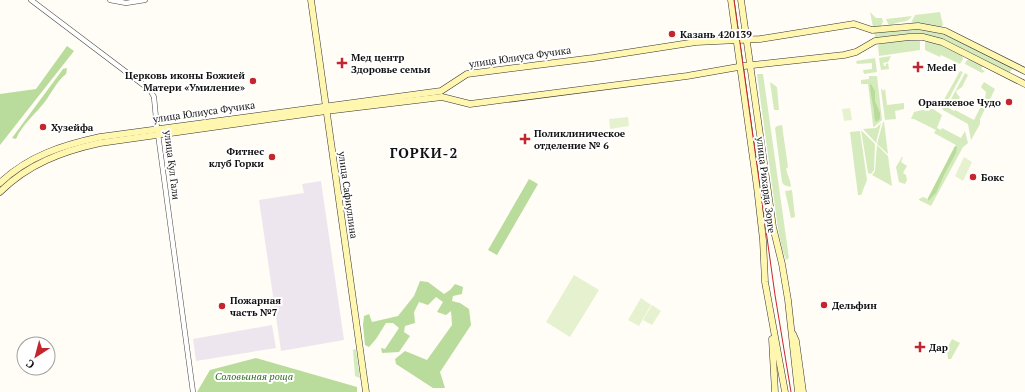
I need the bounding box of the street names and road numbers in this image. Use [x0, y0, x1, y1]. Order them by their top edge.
street label: улица Юлиуса Фучика [467, 43, 572, 71]
street label: улица Юлиуса Фучика [151, 98, 256, 126]
street label: улица Кул Гали [161, 128, 183, 201]
street label: улица Рихарда Зорге [754, 135, 778, 234]
street label: улица Сафиуллина [335, 150, 361, 239]

